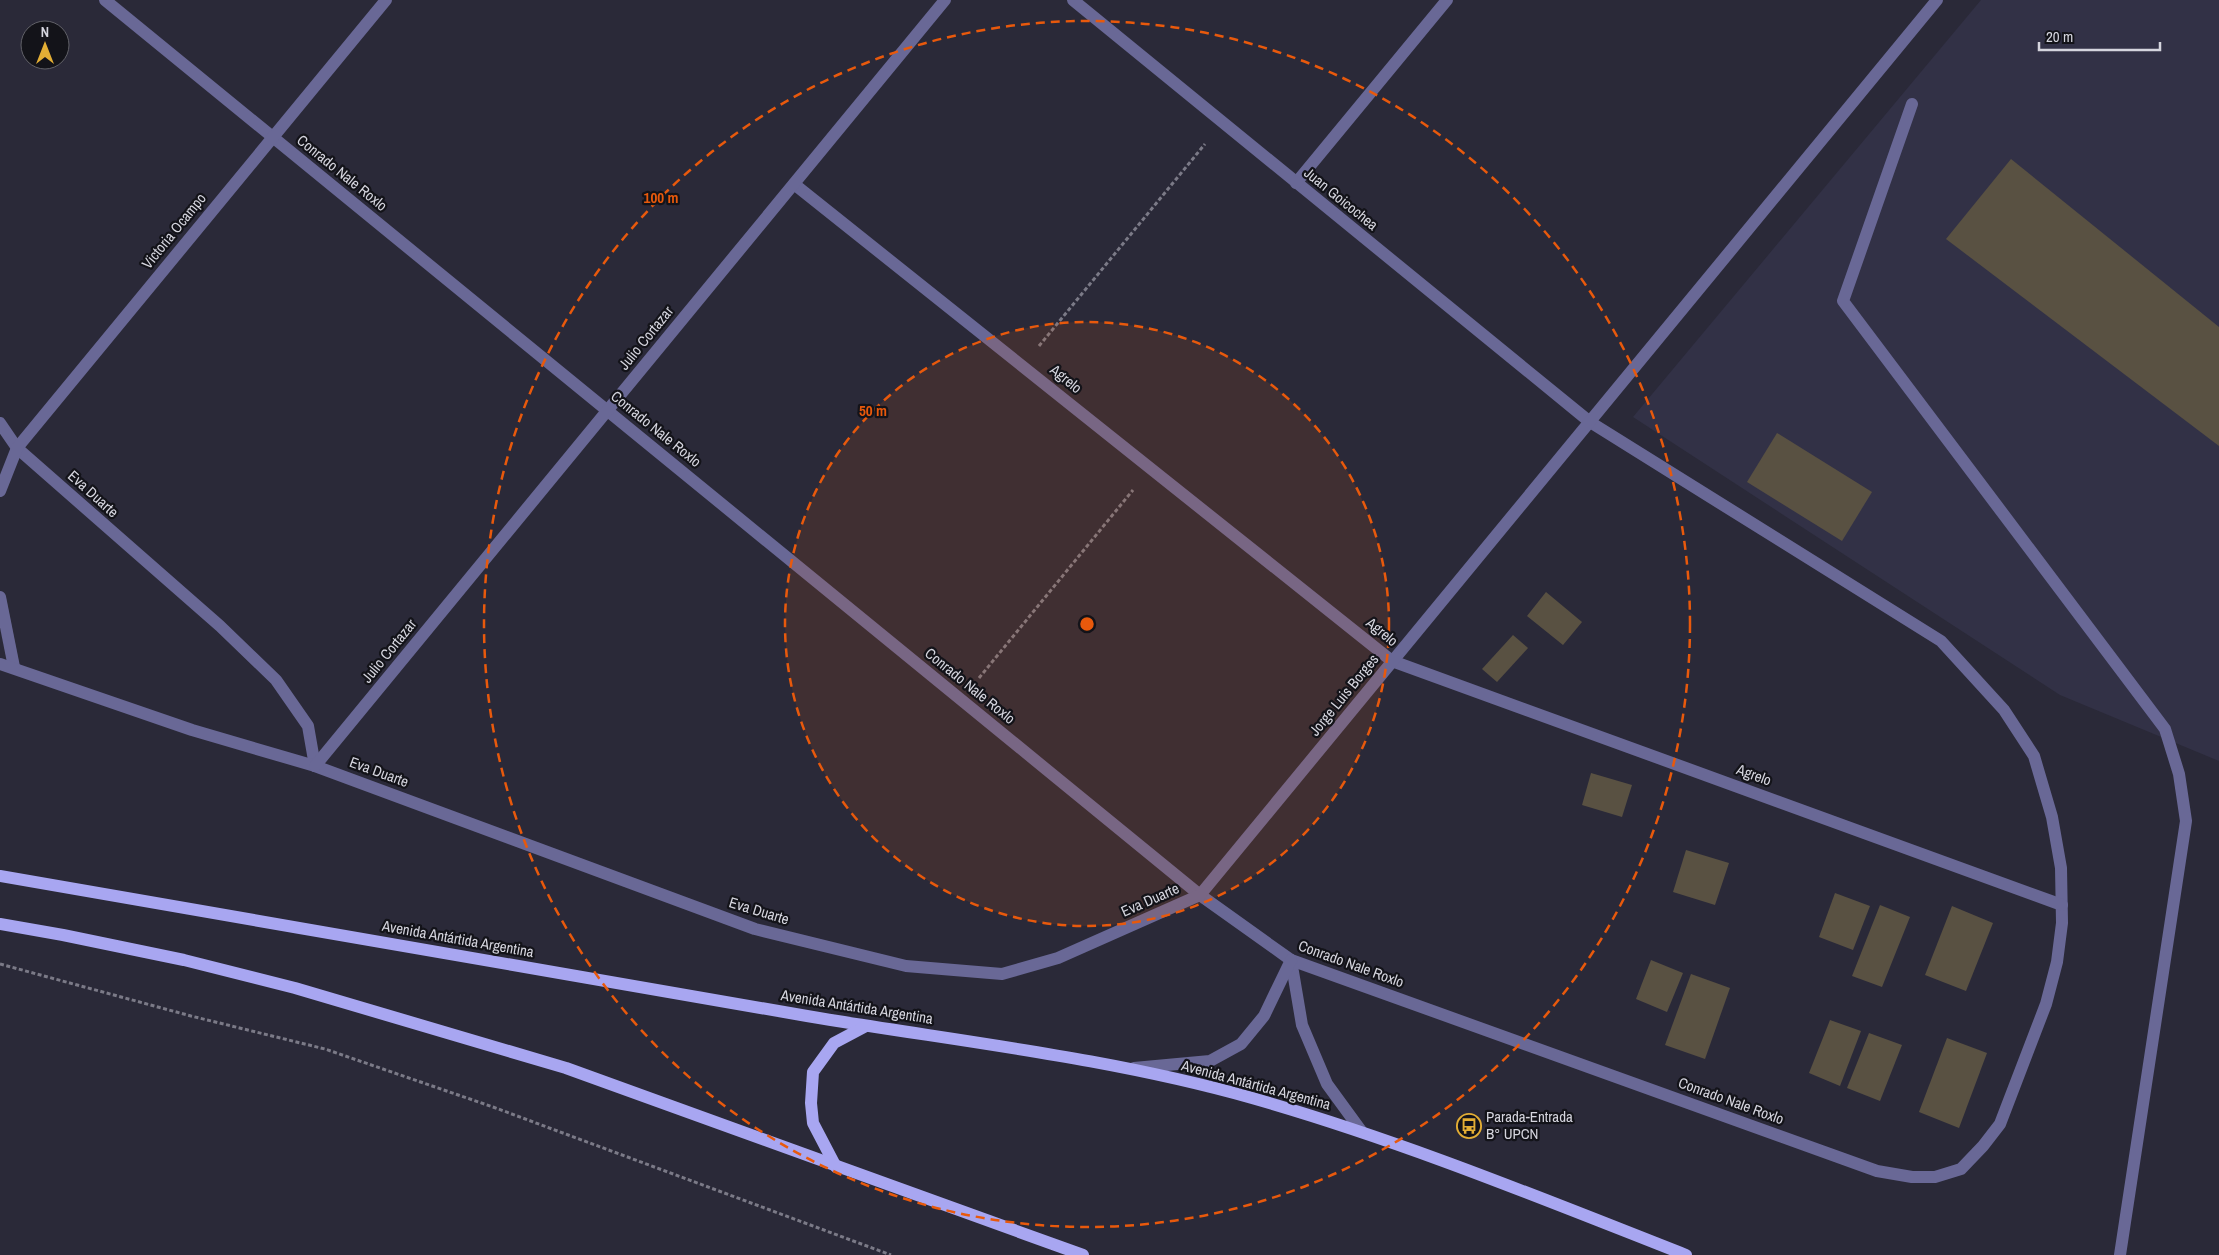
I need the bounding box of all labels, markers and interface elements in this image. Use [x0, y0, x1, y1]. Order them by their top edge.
north arrow [20, 20, 70, 70]
scale bar [2039, 20, 2160, 52]
text: N [41, 23, 49, 41]
text: 20 m [2046, 26, 2073, 47]
street label: Conrado Nale Roxlo [293, 130, 392, 216]
street label: Juan Goicochea [1300, 162, 1383, 235]
text: 100 m [644, 187, 678, 208]
street label: Victoria Ocampo [136, 188, 211, 273]
street label: Julio Cortazar [613, 301, 678, 374]
street label: Agrelo [1045, 359, 1087, 398]
street label: Conrado Nale Roxlo [607, 386, 706, 472]
text: 50 m [859, 400, 887, 421]
street label: Eva Duarte [63, 465, 123, 522]
street label: Agrelo [1361, 612, 1403, 651]
street label: Julio Cortazar [356, 614, 421, 687]
centre of rings [1078, 615, 1096, 633]
street label: Conrado Nale Roxlo [921, 643, 1020, 729]
street label: Jorge Luis Borges [1304, 649, 1383, 740]
street label: Eva Duarte [347, 751, 412, 792]
street label: Agrelo [1733, 758, 1775, 791]
street label: Eva Duarte [1117, 877, 1182, 922]
street label: Eva Duarte [727, 891, 792, 930]
street label: Avenida Antártida Argentina [380, 915, 536, 962]
street label: Conrado Nale Roxlo [1296, 935, 1407, 992]
street label: Avenida Antártida Argentina [779, 984, 935, 1029]
street label: Avenida Antártida Argentina [1178, 1054, 1333, 1115]
street label: Conrado Nale Roxlo [1676, 1072, 1787, 1129]
place label: Parada-Entrada B° UPCN [1486, 1106, 1573, 1144]
bus stop icon: Parada-Entrada B° UPCN [1456, 1113, 1482, 1139]

